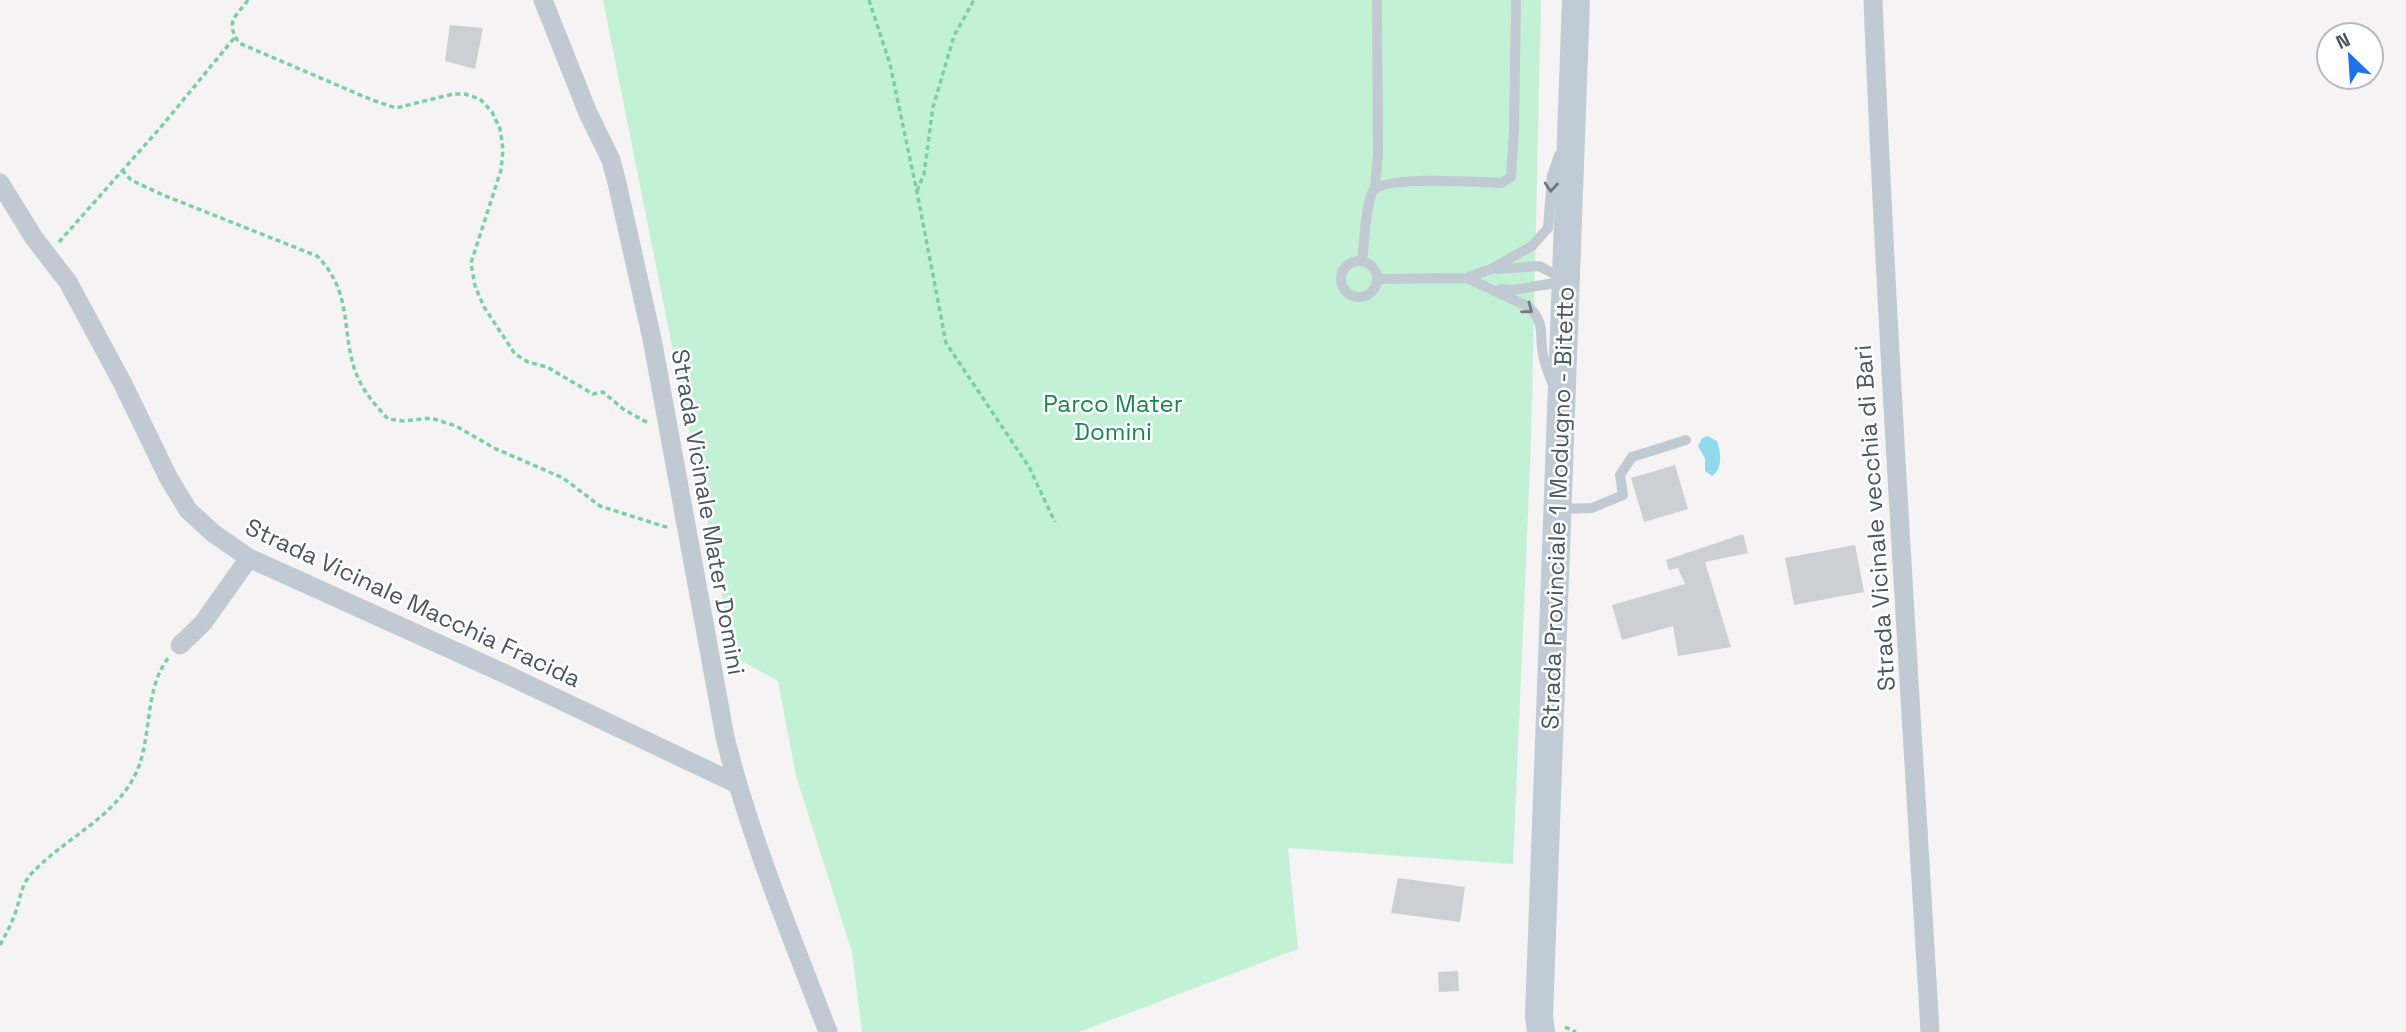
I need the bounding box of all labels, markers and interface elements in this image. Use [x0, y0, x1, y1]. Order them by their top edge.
north arrow [2315, 21, 2385, 91]
text: N [2332, 27, 2354, 55]
one-way arrow [1544, 181, 1559, 192]
street label: Strada Provinciale 1 Modugno - Bitetto [1534, 286, 1581, 730]
one-way arrow [1520, 301, 1532, 313]
street label: Strada Vicinale vecchia di Bari [1847, 344, 1902, 692]
street label: Strada Vicinale Mater Domini [665, 347, 752, 677]
park label: Parco Mater Domini [1043, 388, 1183, 447]
street label: Strada Vicinale Macchia Fracida [240, 511, 586, 694]

